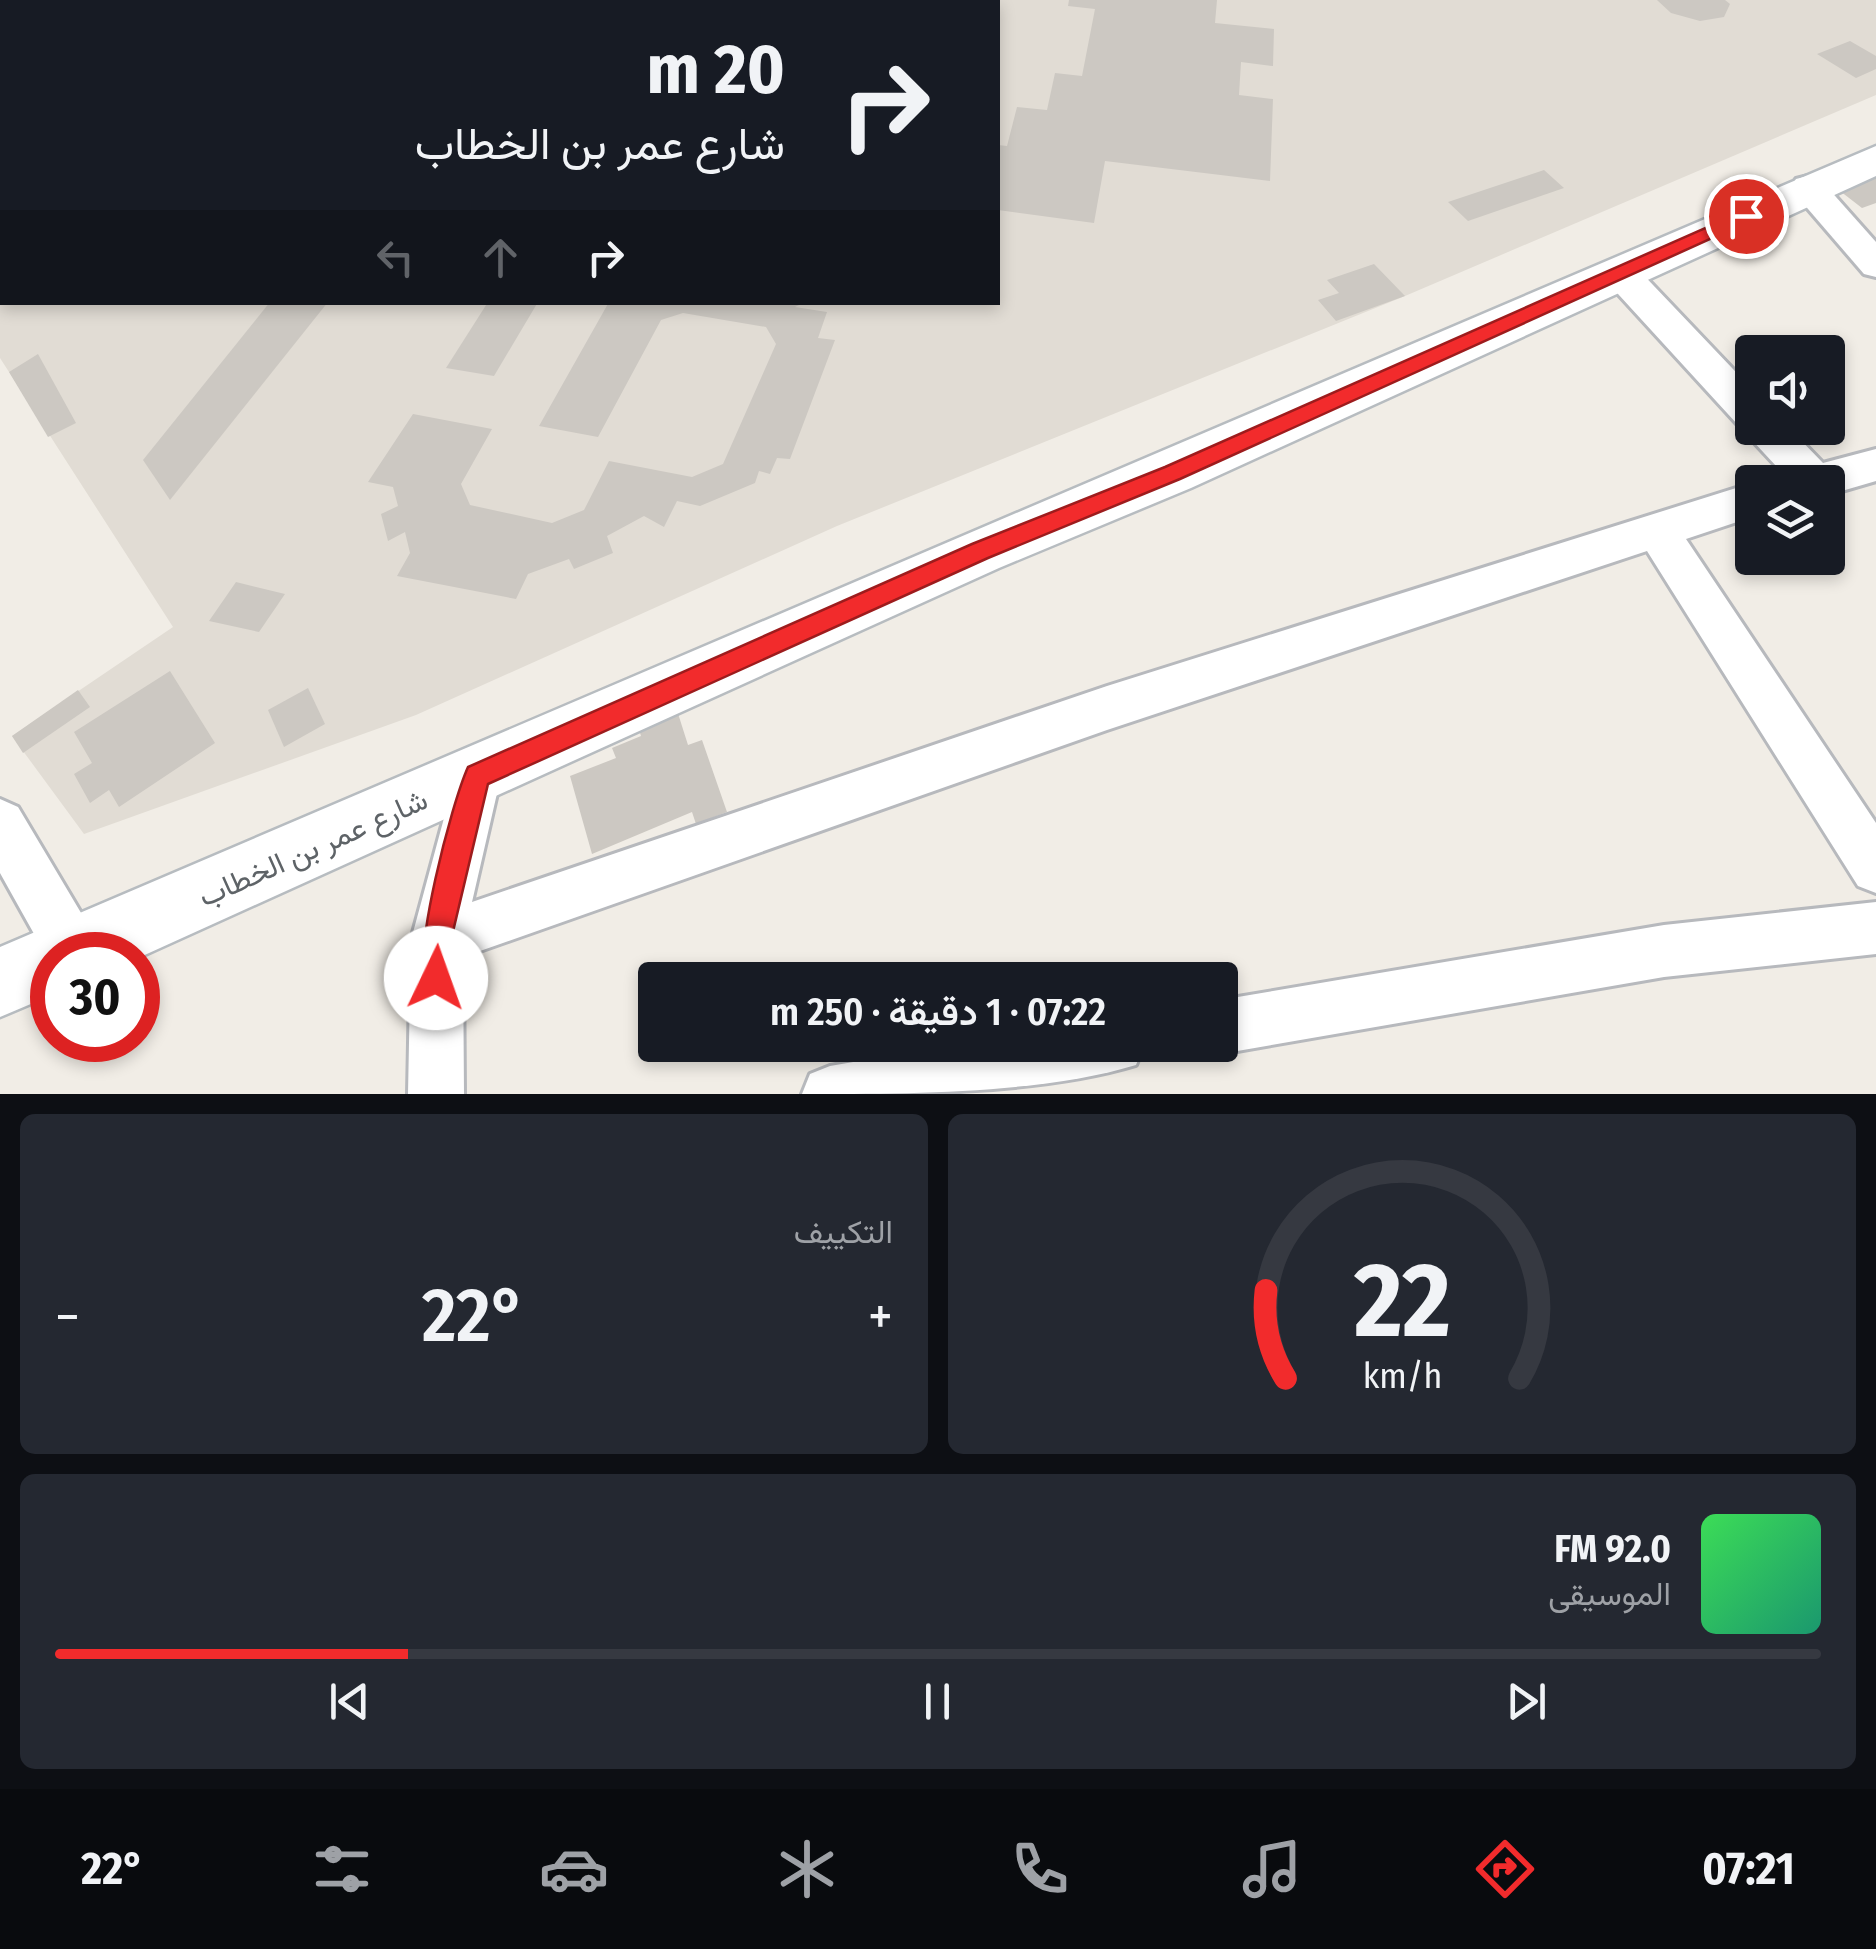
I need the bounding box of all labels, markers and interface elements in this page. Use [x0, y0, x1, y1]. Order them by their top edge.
text: 20 m [646, 28, 785, 112]
icon: right [820, 40, 950, 170]
text: شارع عمر بن الخطاب [415, 117, 785, 171]
pin [1704, 174, 1789, 259]
icon: arrive [1719, 189, 1774, 244]
icon: left [368, 230, 423, 285]
icon: ahead [473, 230, 528, 285]
icon: right [578, 230, 633, 285]
map controls [1735, 335, 1845, 575]
button: sound [1735, 335, 1845, 445]
button: layers [1735, 465, 1845, 575]
street label: شارع عمر بن الخطاب [193, 781, 434, 916]
position arrow [384, 926, 488, 1030]
speed limit sign: 30 [30, 932, 160, 1062]
text: 07:22 · 1 دقيقة · 250 m [770, 989, 1106, 1035]
text: التكييف [794, 1213, 893, 1251]
text: 22 [1353, 1239, 1450, 1364]
text: 22° [422, 1271, 526, 1361]
text: − [55, 1284, 80, 1350]
text: + [868, 1284, 893, 1350]
text: km/h [1362, 1355, 1442, 1397]
text: 92.0 FM [1554, 1526, 1671, 1572]
text: الموسيقى [1548, 1575, 1671, 1613]
icon: previous [322, 1674, 377, 1729]
icon: pause [910, 1674, 965, 1729]
icon: next [1499, 1674, 1554, 1729]
icon: filters [307, 1834, 377, 1904]
icon: car [539, 1834, 609, 1904]
icon: climate [772, 1834, 842, 1904]
icon: phone [1005, 1834, 1075, 1904]
icon: music [1237, 1834, 1307, 1904]
icon: directions [1470, 1834, 1540, 1904]
text: 22° [81, 1842, 144, 1896]
text: 07:21 [1702, 1842, 1795, 1896]

